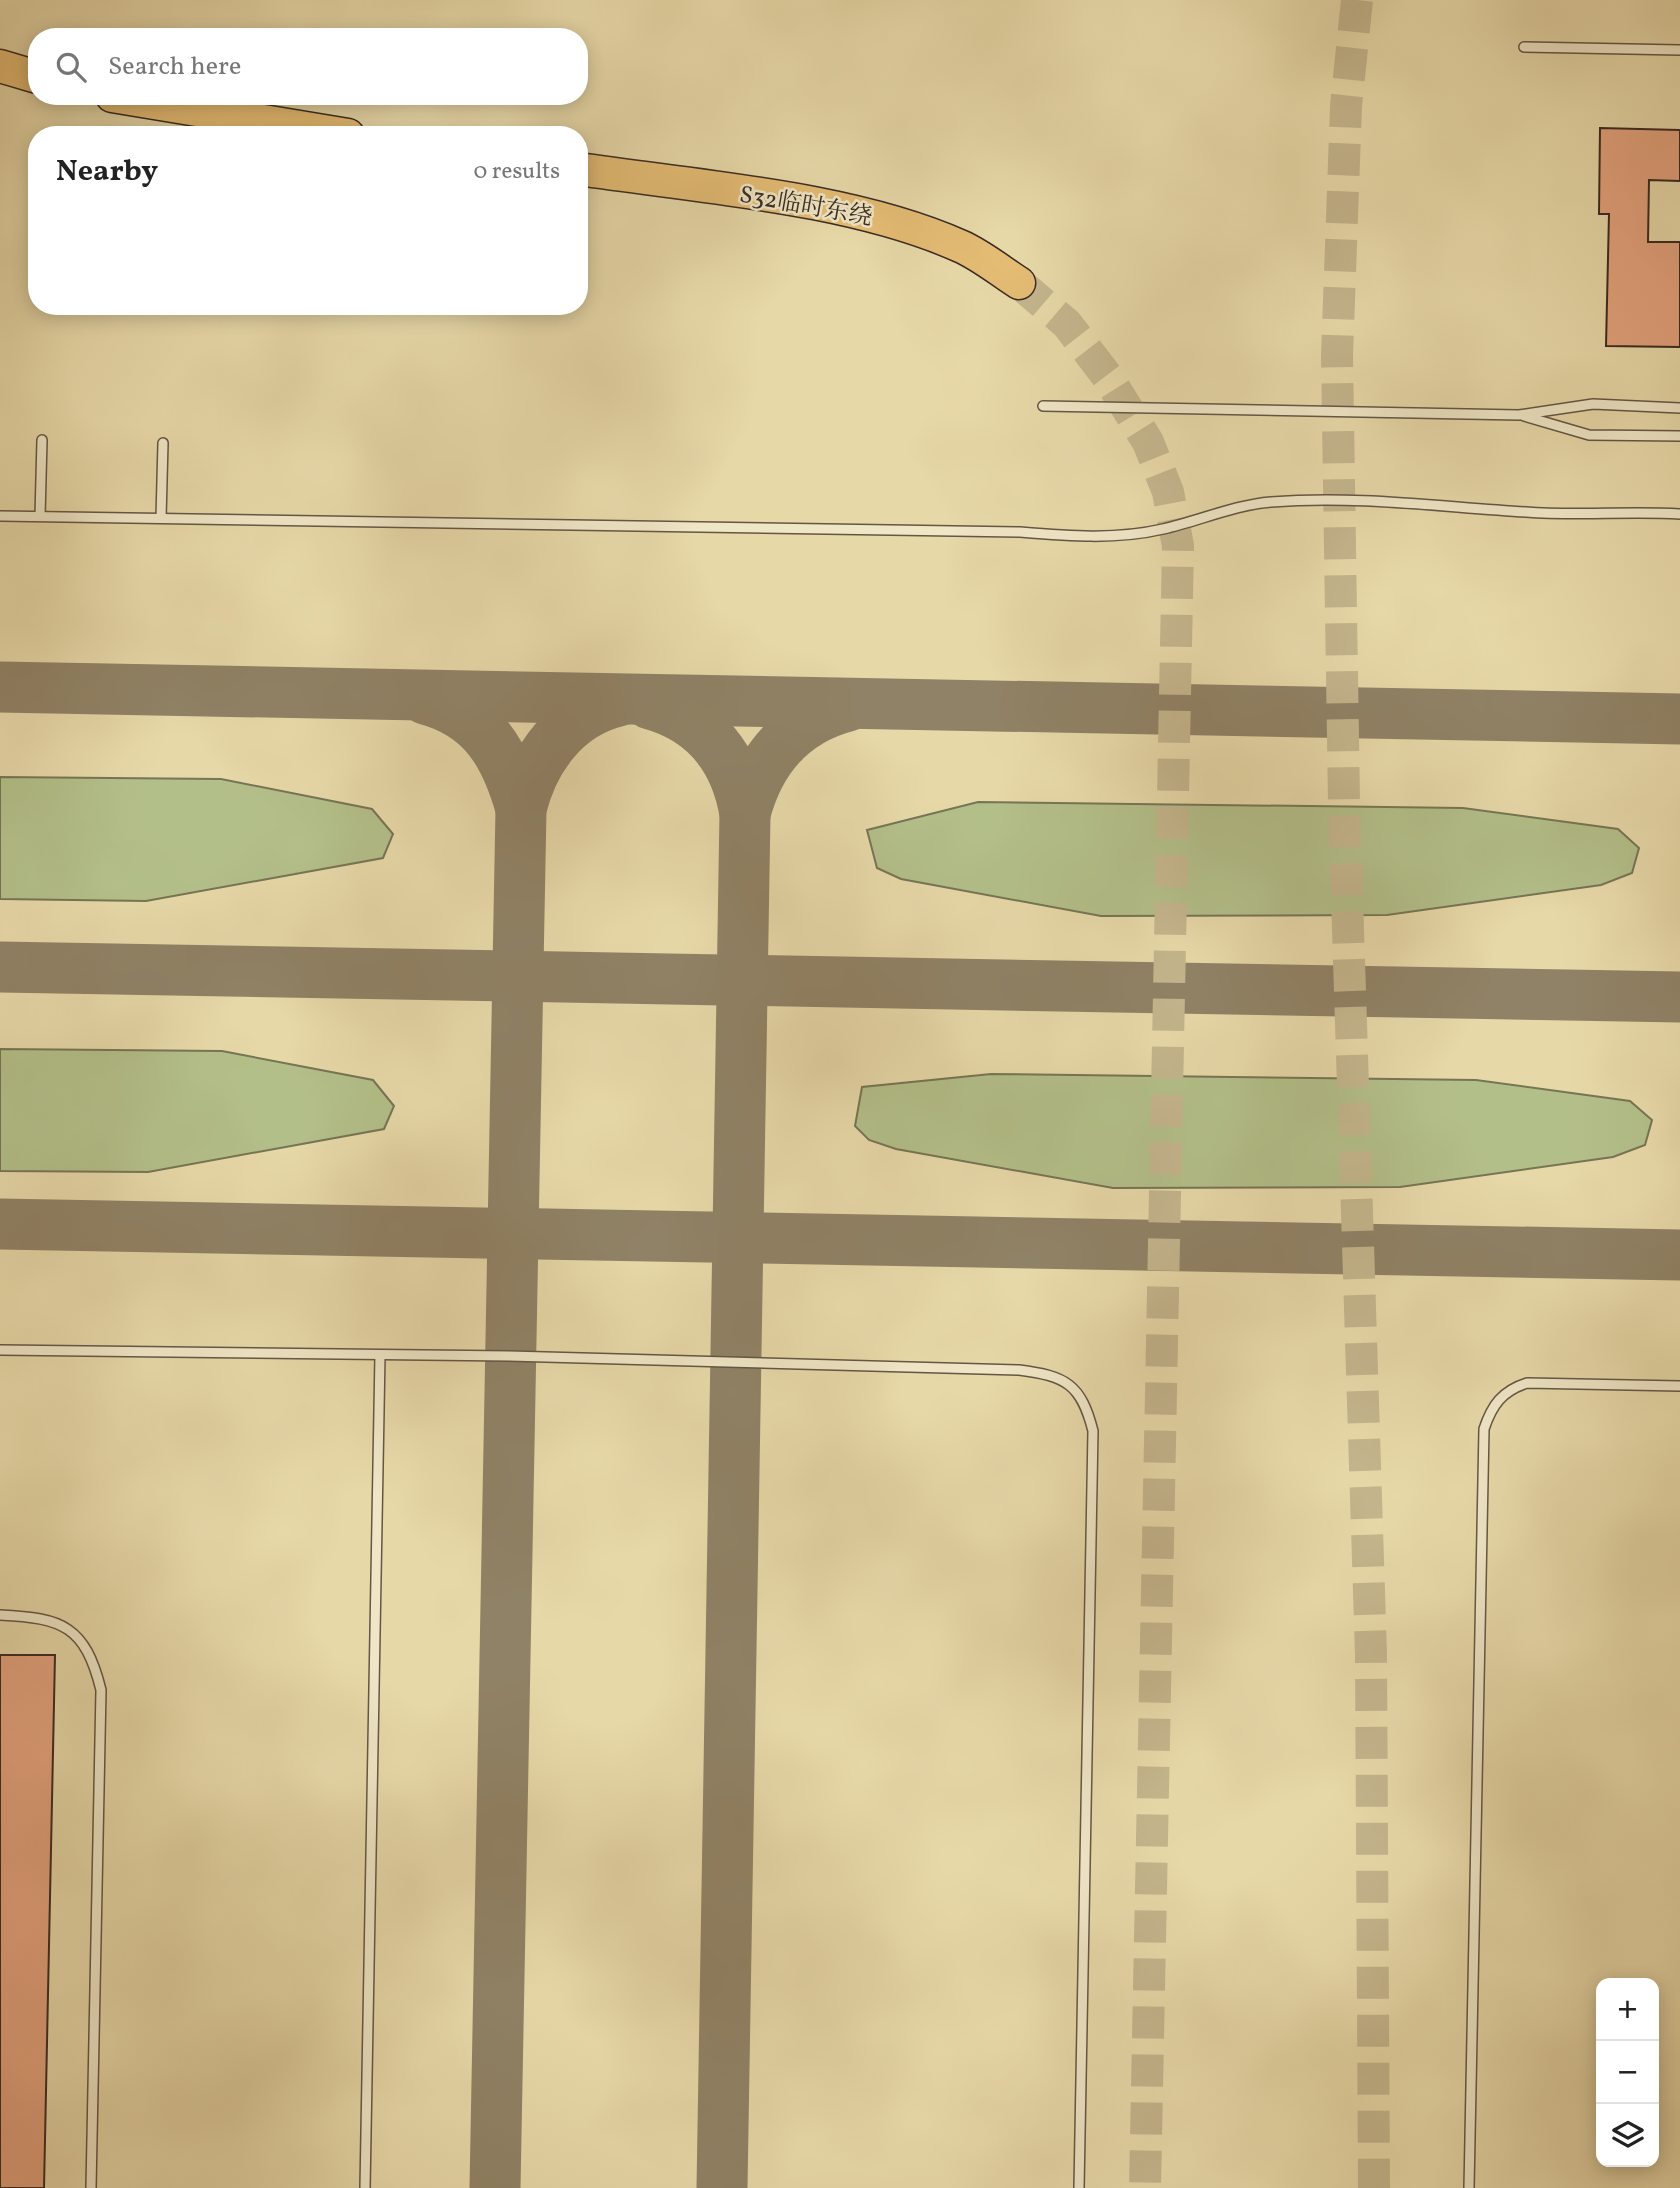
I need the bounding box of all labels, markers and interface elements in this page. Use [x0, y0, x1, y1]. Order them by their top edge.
search box [28, 28, 588, 105]
icon: search [52, 48, 90, 86]
text: Search here [108, 49, 241, 85]
text: Nearby [56, 151, 158, 193]
text: 0 results [473, 156, 560, 188]
street label: S32临时东绕 [736, 179, 875, 235]
map controls [1596, 1978, 1659, 2167]
button: + [1596, 1978, 1659, 2041]
button: − [1596, 2041, 1659, 2104]
button: layers [1596, 2104, 1659, 2167]

